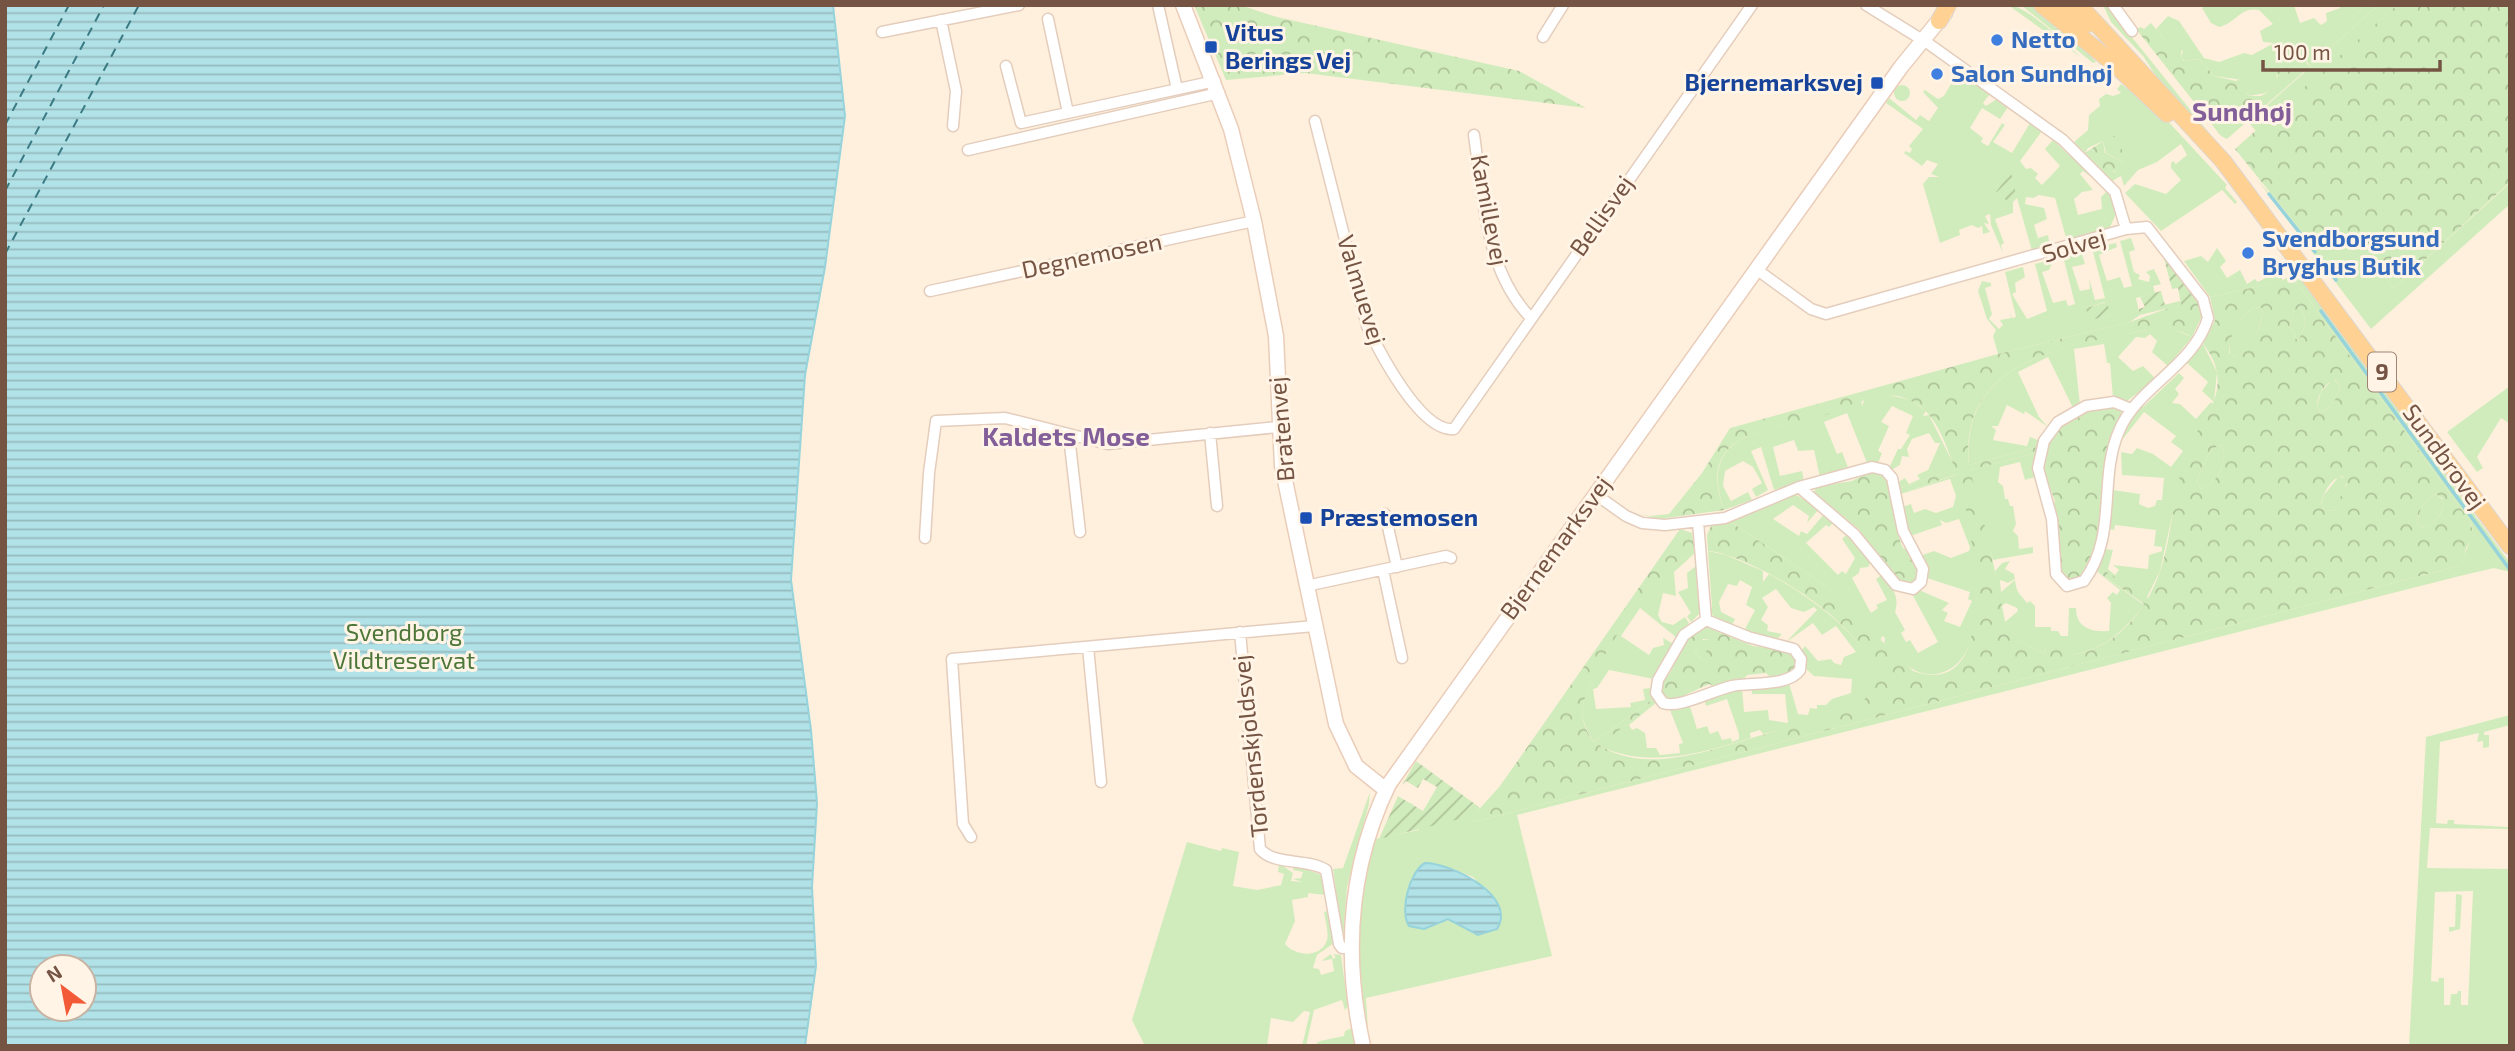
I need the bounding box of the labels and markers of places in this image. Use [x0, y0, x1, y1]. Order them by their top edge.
place label: Vitus Berings Vej [1225, 17, 1351, 74]
place label: Netto [2011, 24, 2076, 53]
marker: Netto [1989, 32, 2005, 48]
marker: Vitus Berings Vej [1203, 39, 1219, 55]
place label: Salon Sundhøj [1951, 58, 2113, 87]
marker: Salon Sundhøj [1929, 66, 1945, 82]
place label: Bjernemarksvej [1685, 67, 1863, 96]
marker: Bjernemarksvej [1869, 75, 1885, 91]
place label: Svendborgsund Bryghus Butik [2262, 223, 2440, 280]
marker: Svendborgsund Bryghus Butik [2240, 245, 2256, 261]
place label: Præstemosen [1320, 502, 1478, 531]
marker: Præstemosen [1298, 510, 1314, 526]

